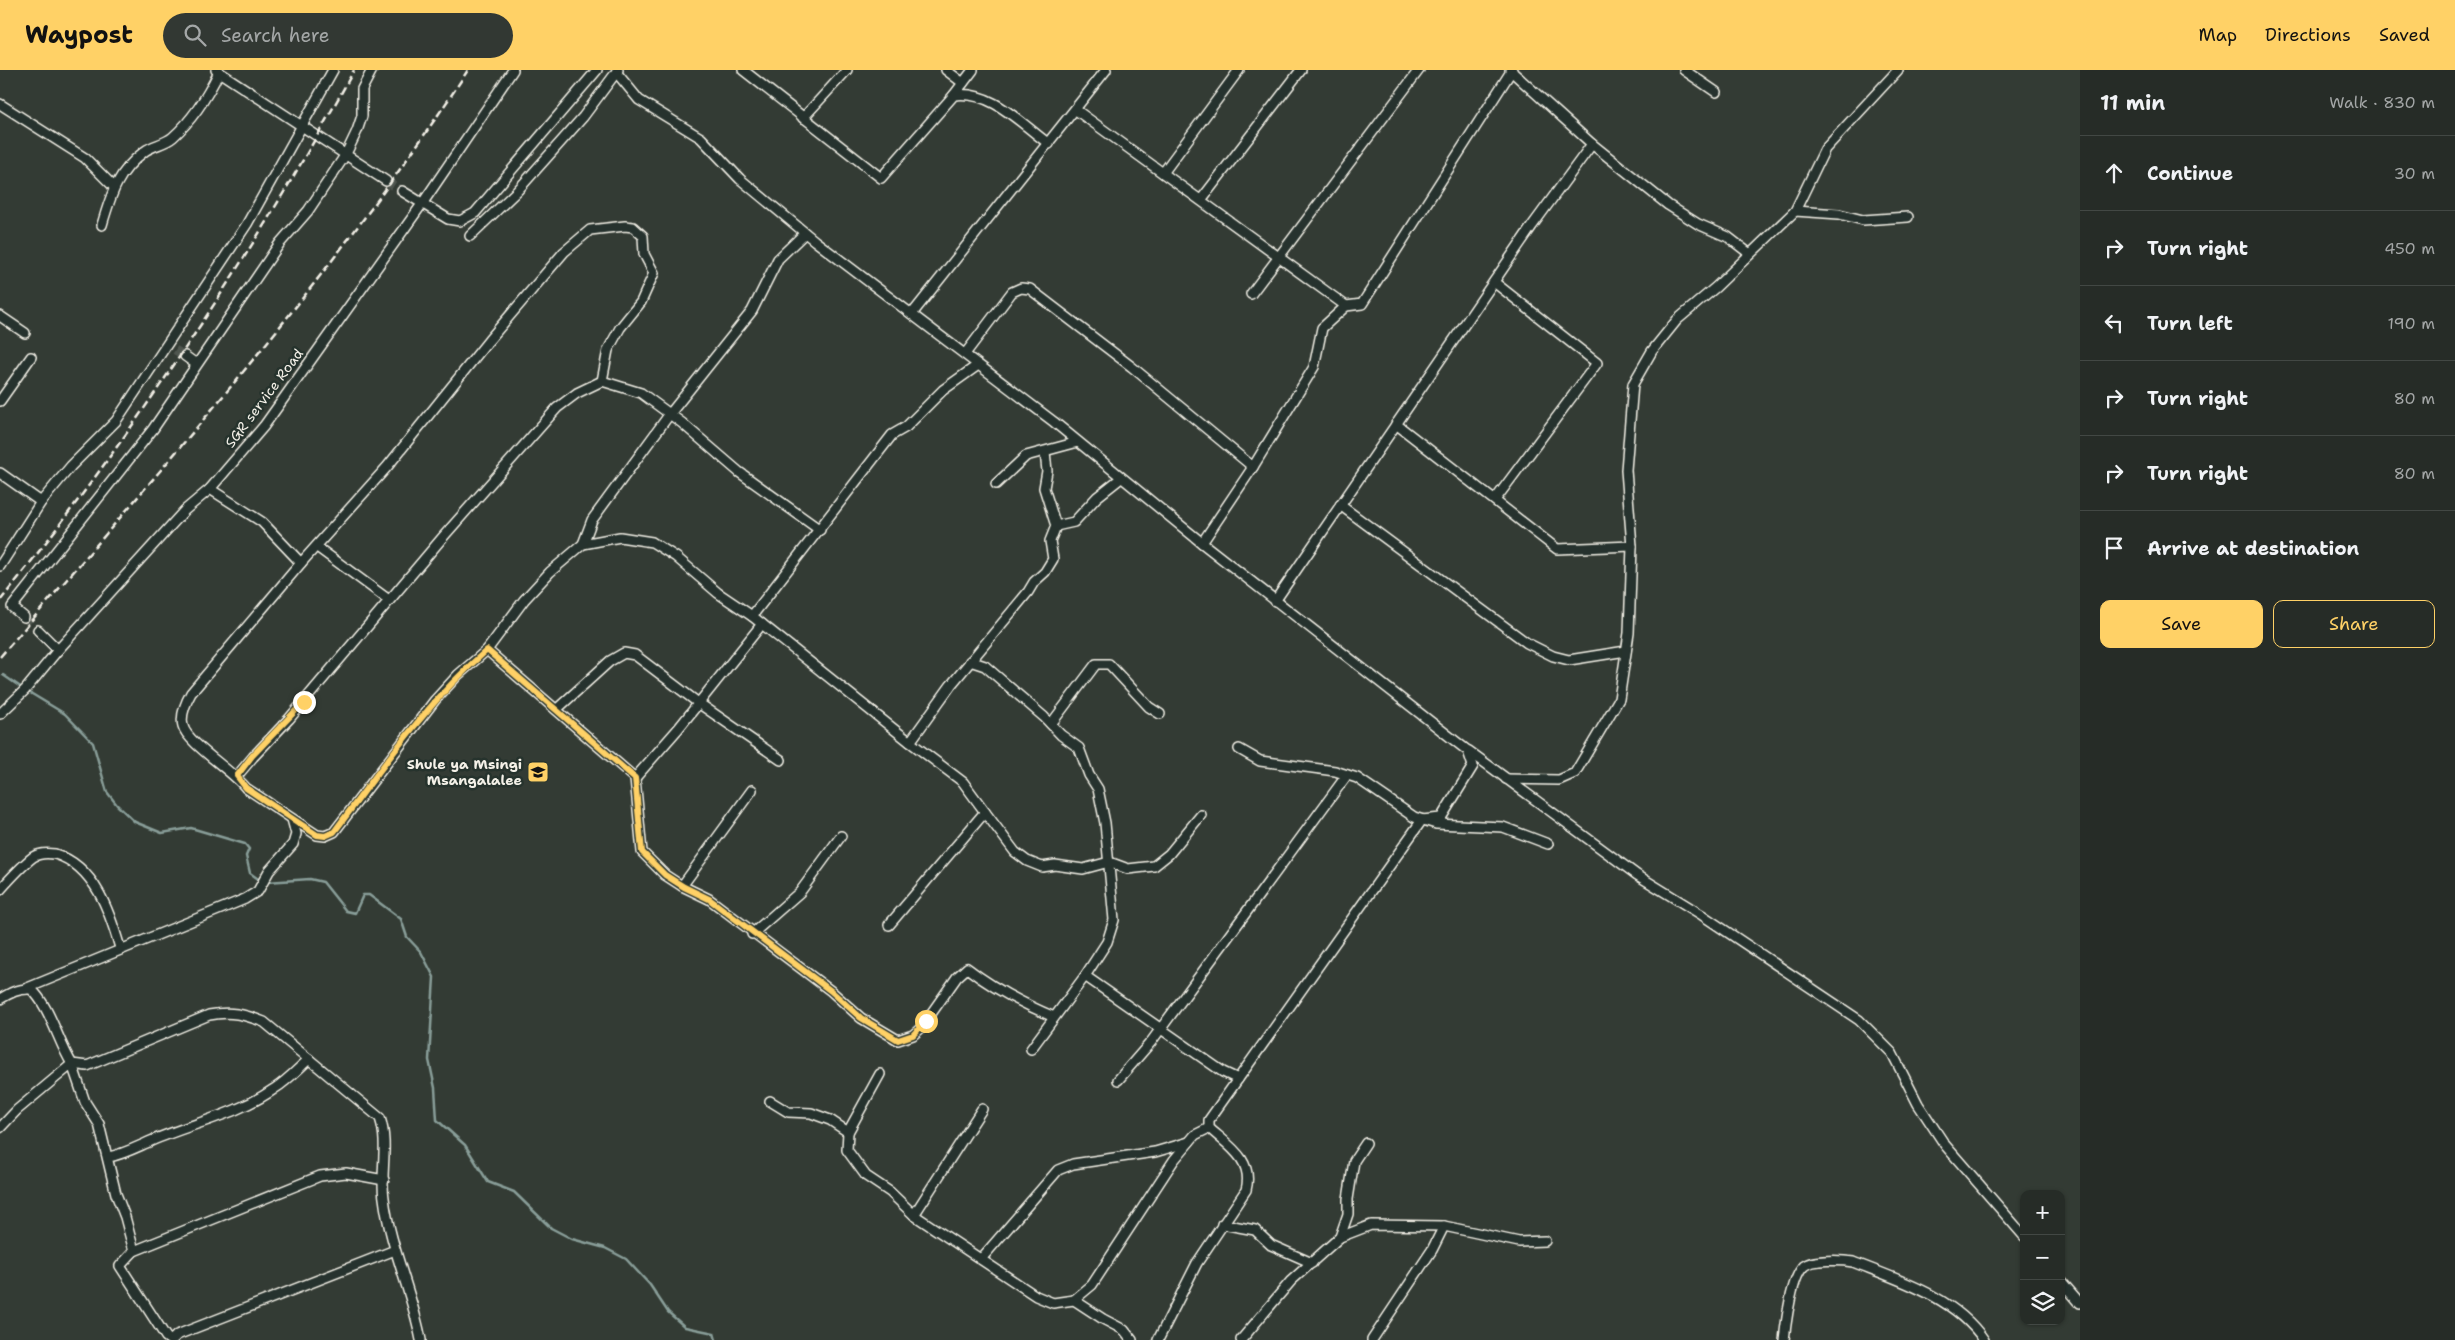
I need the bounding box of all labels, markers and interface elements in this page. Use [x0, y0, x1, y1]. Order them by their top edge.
search box [163, 13, 513, 58]
text: Waypost [25, 19, 133, 51]
icon: search [181, 21, 209, 49]
text: Search here [221, 23, 329, 48]
text: Map [2199, 23, 2237, 47]
text: Directions [2265, 23, 2351, 47]
text: Saved [2379, 23, 2430, 47]
text: 11 min [2100, 89, 2165, 117]
text: Walk · 830 m [2329, 92, 2435, 113]
icon: ahead [2100, 159, 2128, 187]
text: Continue [2147, 161, 2233, 186]
text: 30 m [2394, 163, 2435, 184]
icon: right [2100, 234, 2128, 262]
text: Turn right [2147, 236, 2248, 261]
text: 450 m [2384, 238, 2435, 259]
icon: left [2100, 309, 2128, 337]
text: Turn left [2147, 311, 2233, 336]
text: 190 m [2388, 313, 2435, 334]
street label: SGR service Road [221, 345, 307, 451]
icon: right [2100, 384, 2128, 412]
text: Turn right [2147, 386, 2248, 411]
text: 80 m [2394, 388, 2435, 409]
icon: right [2100, 459, 2128, 487]
text: Turn right [2147, 461, 2248, 486]
text: 80 m [2394, 463, 2435, 484]
icon: arrive [2100, 534, 2128, 562]
text: Arrive at destination [2147, 536, 2359, 561]
button: Save [2100, 600, 2263, 648]
button: Share [2273, 600, 2435, 648]
route end [293, 691, 316, 714]
place label: Shule ya Msingi Msangalalee [407, 755, 522, 789]
school or university icon: Shule ya Msingi Msangalalee [526, 760, 550, 784]
route start [915, 1010, 938, 1033]
map controls [2020, 1190, 2065, 1325]
button: + [2020, 1190, 2065, 1235]
button: − [2020, 1235, 2065, 1280]
button: layers [2020, 1280, 2065, 1325]

